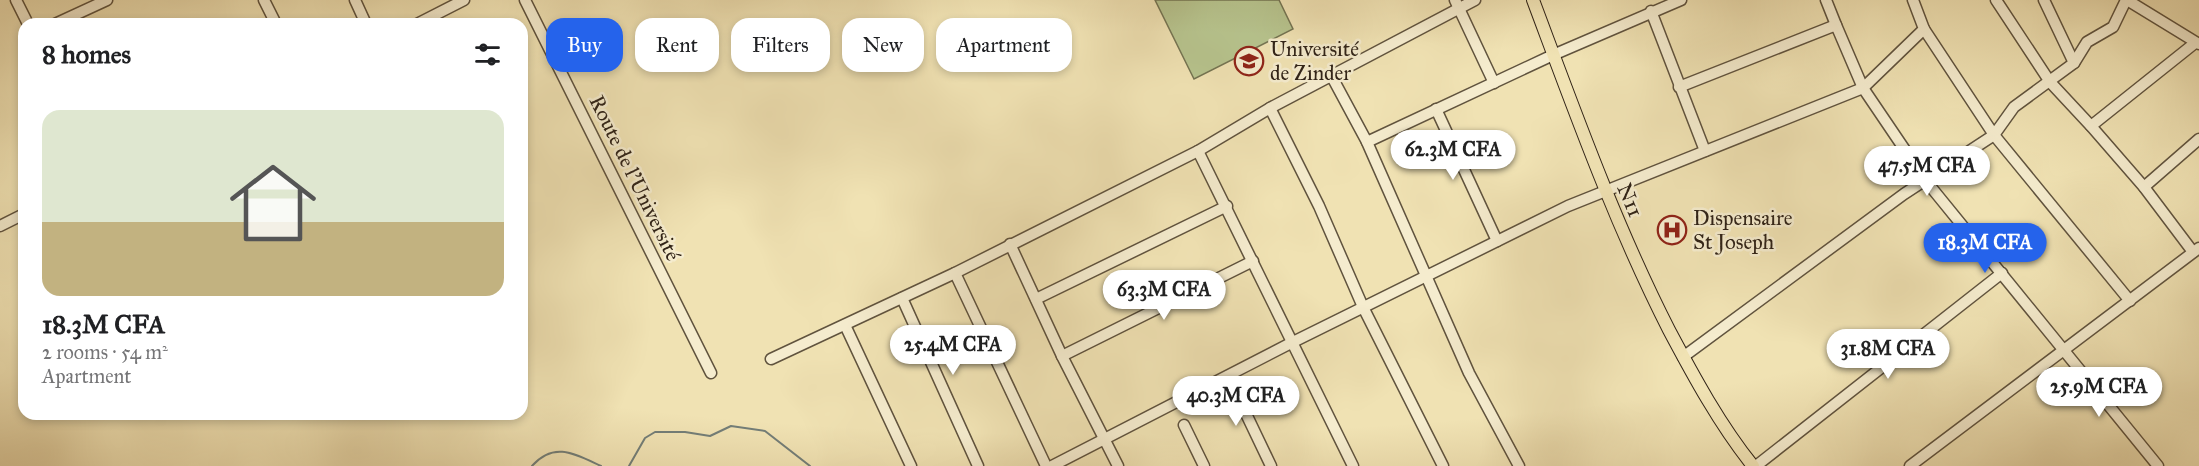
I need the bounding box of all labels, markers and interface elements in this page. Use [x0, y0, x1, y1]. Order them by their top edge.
chip: Buy [546, 18, 623, 72]
chip: Rent [635, 18, 719, 72]
chip: Filters [731, 18, 830, 72]
chip: New [842, 18, 924, 72]
chip: Apartment [936, 18, 1072, 72]
place label: Université de Zinder [1270, 36, 1359, 86]
text: 8 homes [42, 38, 131, 70]
icon: filters [471, 38, 504, 71]
school or university icon: Université de Zinder [1233, 45, 1265, 77]
street label: Route de l'Université [584, 91, 686, 265]
pin: 62.3M CFA [1384, 130, 1522, 181]
text: 62.3M CFA [1405, 137, 1501, 161]
pin: 47.5M CFA [1858, 146, 1996, 197]
icon: home [219, 149, 327, 257]
text: 47.5M CFA [1878, 153, 1976, 177]
street label: N11 [1611, 179, 1649, 221]
place label: Dispensaire St Joseph [1693, 205, 1793, 255]
hospital icon: Dispensaire St Joseph [1656, 214, 1688, 246]
pin: 18.3M CFA [1916, 223, 2054, 274]
text: 18.3M CFA [1938, 230, 2032, 254]
pin: 63.3M CFA [1095, 270, 1233, 321]
text: 63.3M CFA [1117, 277, 1211, 301]
text: 18.3M CFA [42, 308, 165, 340]
pin: 25.4M CFA [884, 325, 1022, 376]
pin: 31.8M CFA [1819, 329, 1957, 380]
text: 25.4M CFA [904, 332, 1002, 356]
text: 31.8M CFA [1841, 336, 1935, 360]
text: 2 rooms · 54 m² [42, 340, 168, 364]
text: Apartment [42, 364, 131, 388]
pin: 25.9M CFA [2030, 367, 2168, 418]
text: 25.9M CFA [2050, 374, 2148, 398]
pin: 40.3M CFA [1167, 376, 1305, 427]
text: 40.3M CFA [1186, 383, 1286, 407]

